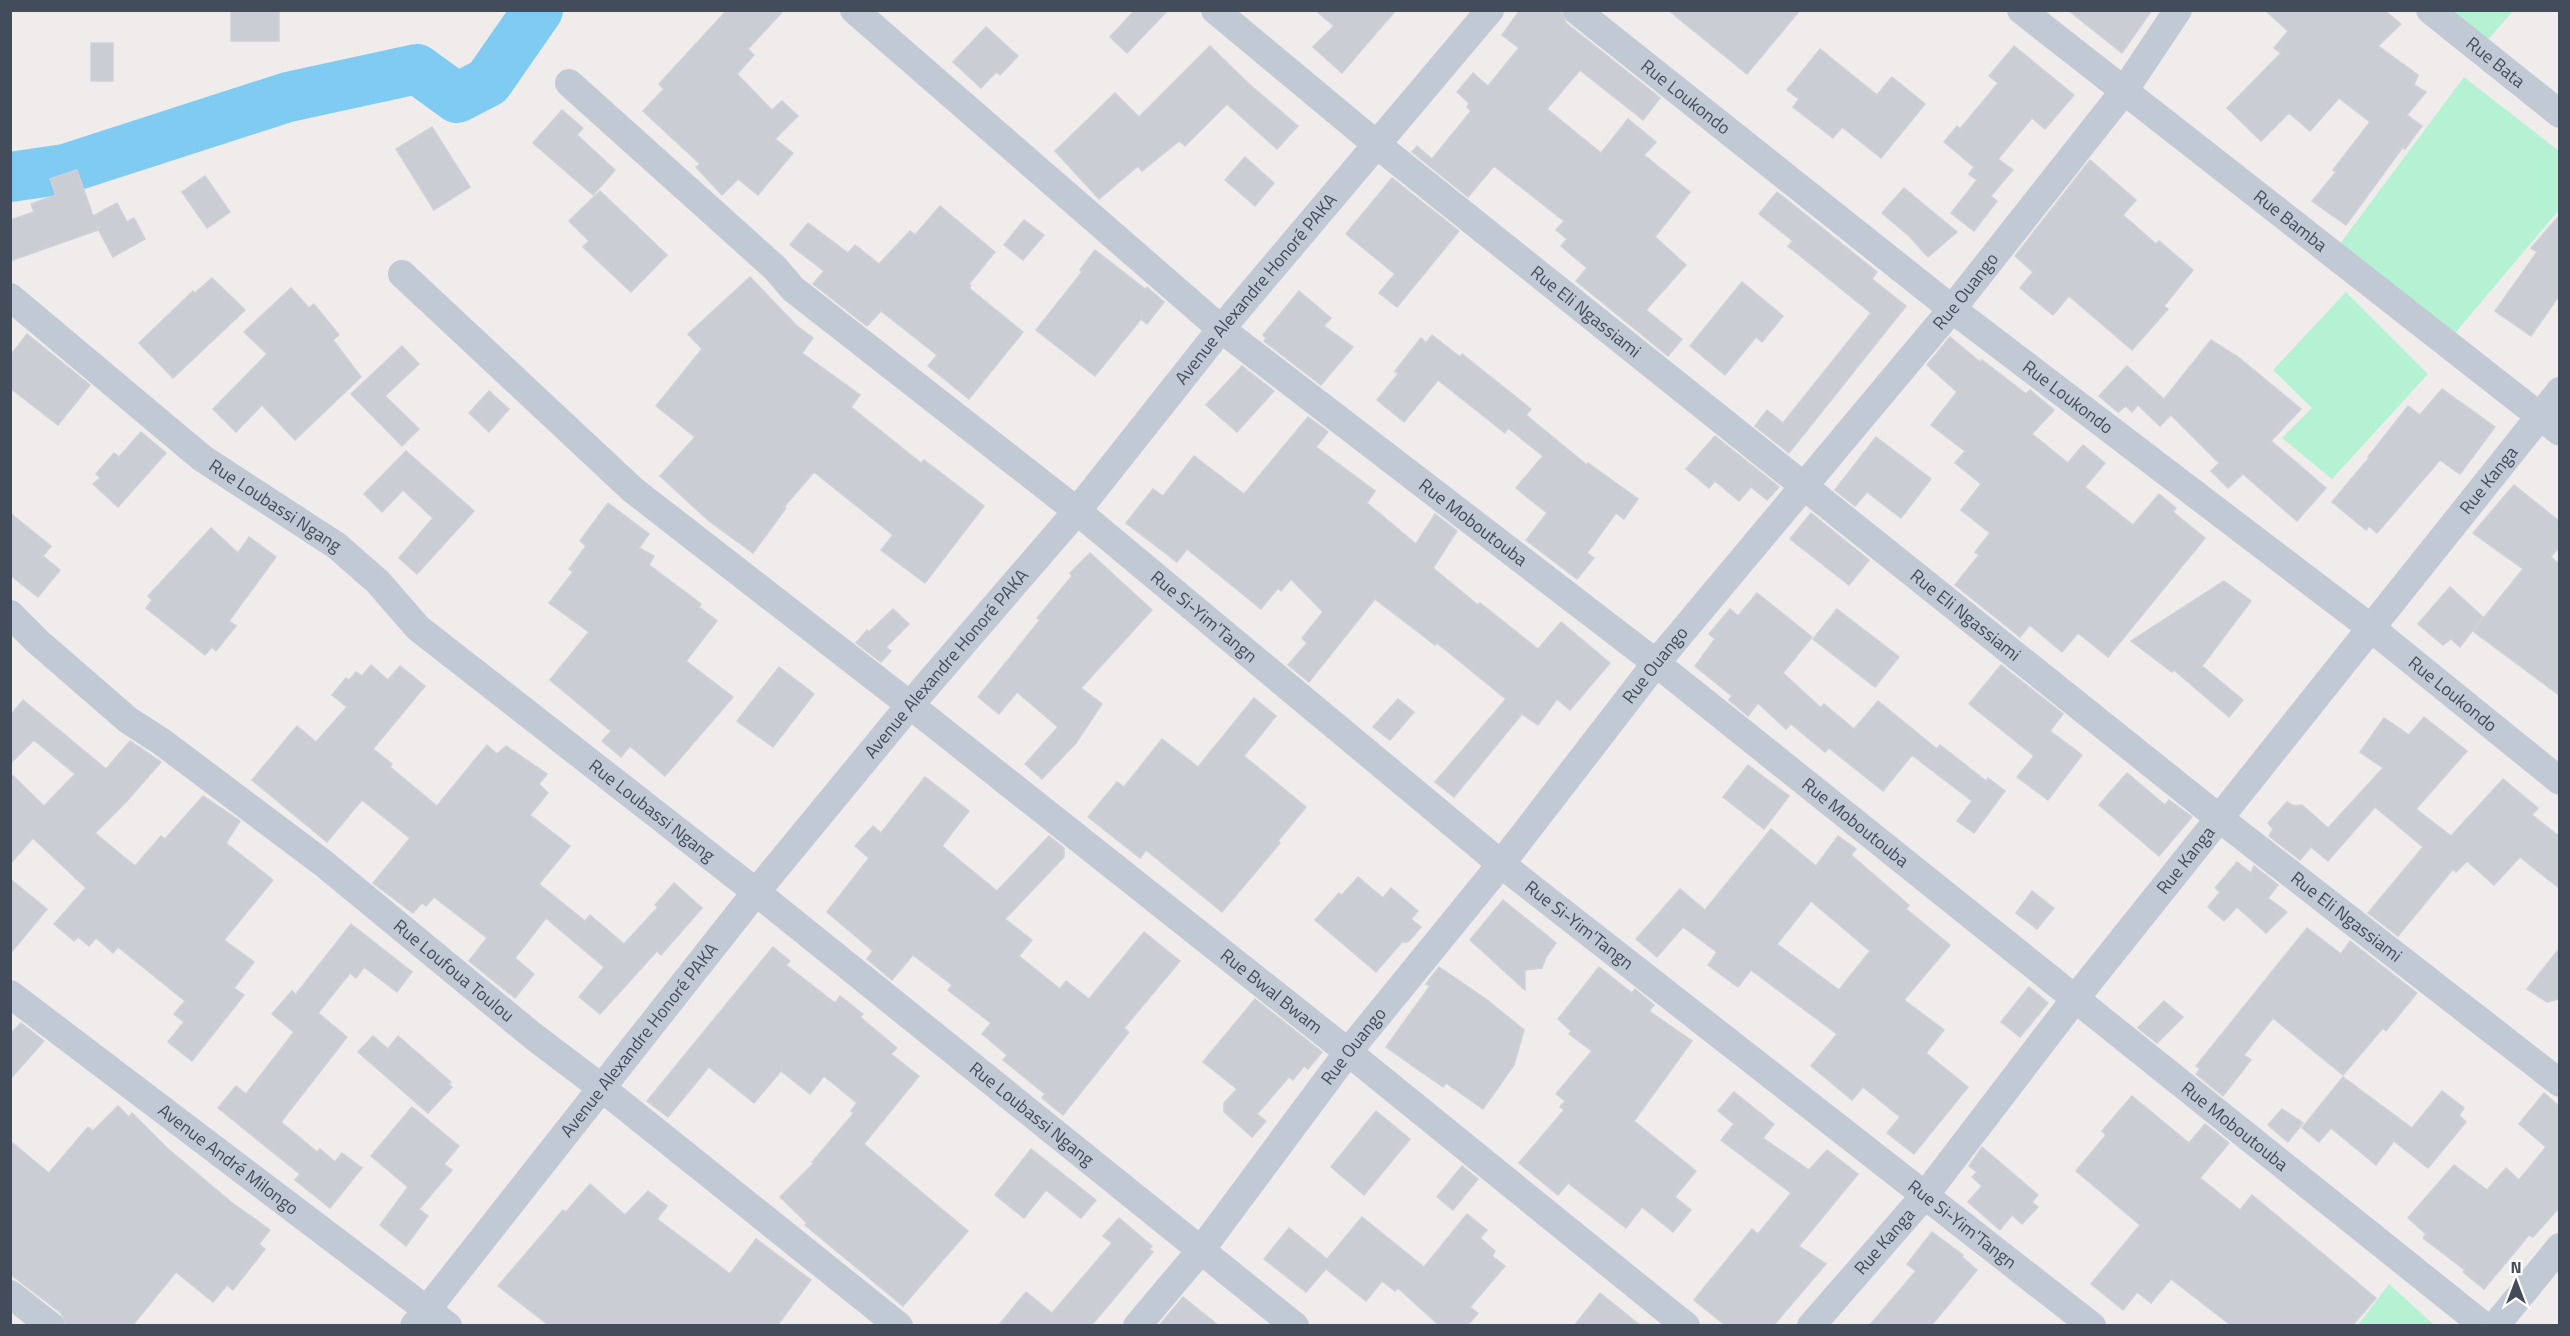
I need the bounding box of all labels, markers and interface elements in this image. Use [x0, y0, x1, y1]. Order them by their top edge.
street label: Rue Bata [2460, 30, 2531, 94]
street label: Rue Loukondo [1635, 53, 1737, 141]
street label: Rue Bamba [2248, 183, 2333, 258]
street label: Avenue Alexandre Honoré PAKA [1168, 187, 1343, 390]
street label: Rue Ouango [1926, 246, 2005, 336]
street label: Rue Eli Ngassiami [1525, 259, 1647, 364]
street label: Rue Loukondo [2017, 353, 2119, 440]
street label: Rue Kanga [2453, 440, 2524, 520]
street label: Rue Loubassi Ngang [204, 452, 347, 559]
street label: Rue Moboutouba [1413, 472, 1533, 573]
street label: Avenue Alexandre Honoré PAKA [858, 562, 1035, 764]
street label: Rue Eli Ngassiami [1905, 562, 2027, 667]
street label: Rue Si-Yim'Tangn [1145, 564, 1263, 669]
street label: Rue Ouango [1615, 620, 1694, 709]
street label: Rue Loukondo [2402, 649, 2503, 738]
street label: Rue Loubassi Ngang [583, 752, 721, 868]
street label: Rue Moboutouba [1796, 771, 1915, 874]
street label: Rue Kanga [2150, 820, 2221, 900]
street label: Rue Eli Ngassiami [2285, 865, 2408, 969]
street label: Rue Si-Yim'Tangn [1519, 874, 1640, 976]
street label: Rue Loufoua Toulou [388, 912, 520, 1028]
street label: Avenue Alexandre Honoré PAKA [554, 936, 724, 1143]
street label: Rue Bwal Bwam [1215, 942, 1329, 1040]
street label: Rue Ouango [1314, 1001, 1392, 1090]
street label: Rue Loubassi Ngang [964, 1055, 1100, 1172]
street label: Rue Moboutouba [2176, 1075, 2294, 1177]
street label: Avenue André Milongo [153, 1097, 305, 1221]
street label: Rue Si-Yim'Tangn [1902, 1173, 2023, 1275]
street label: Rue Kanga [1847, 1202, 1921, 1281]
north arrow [2486, 1252, 2546, 1312]
text: N [2510, 1255, 2522, 1279]

